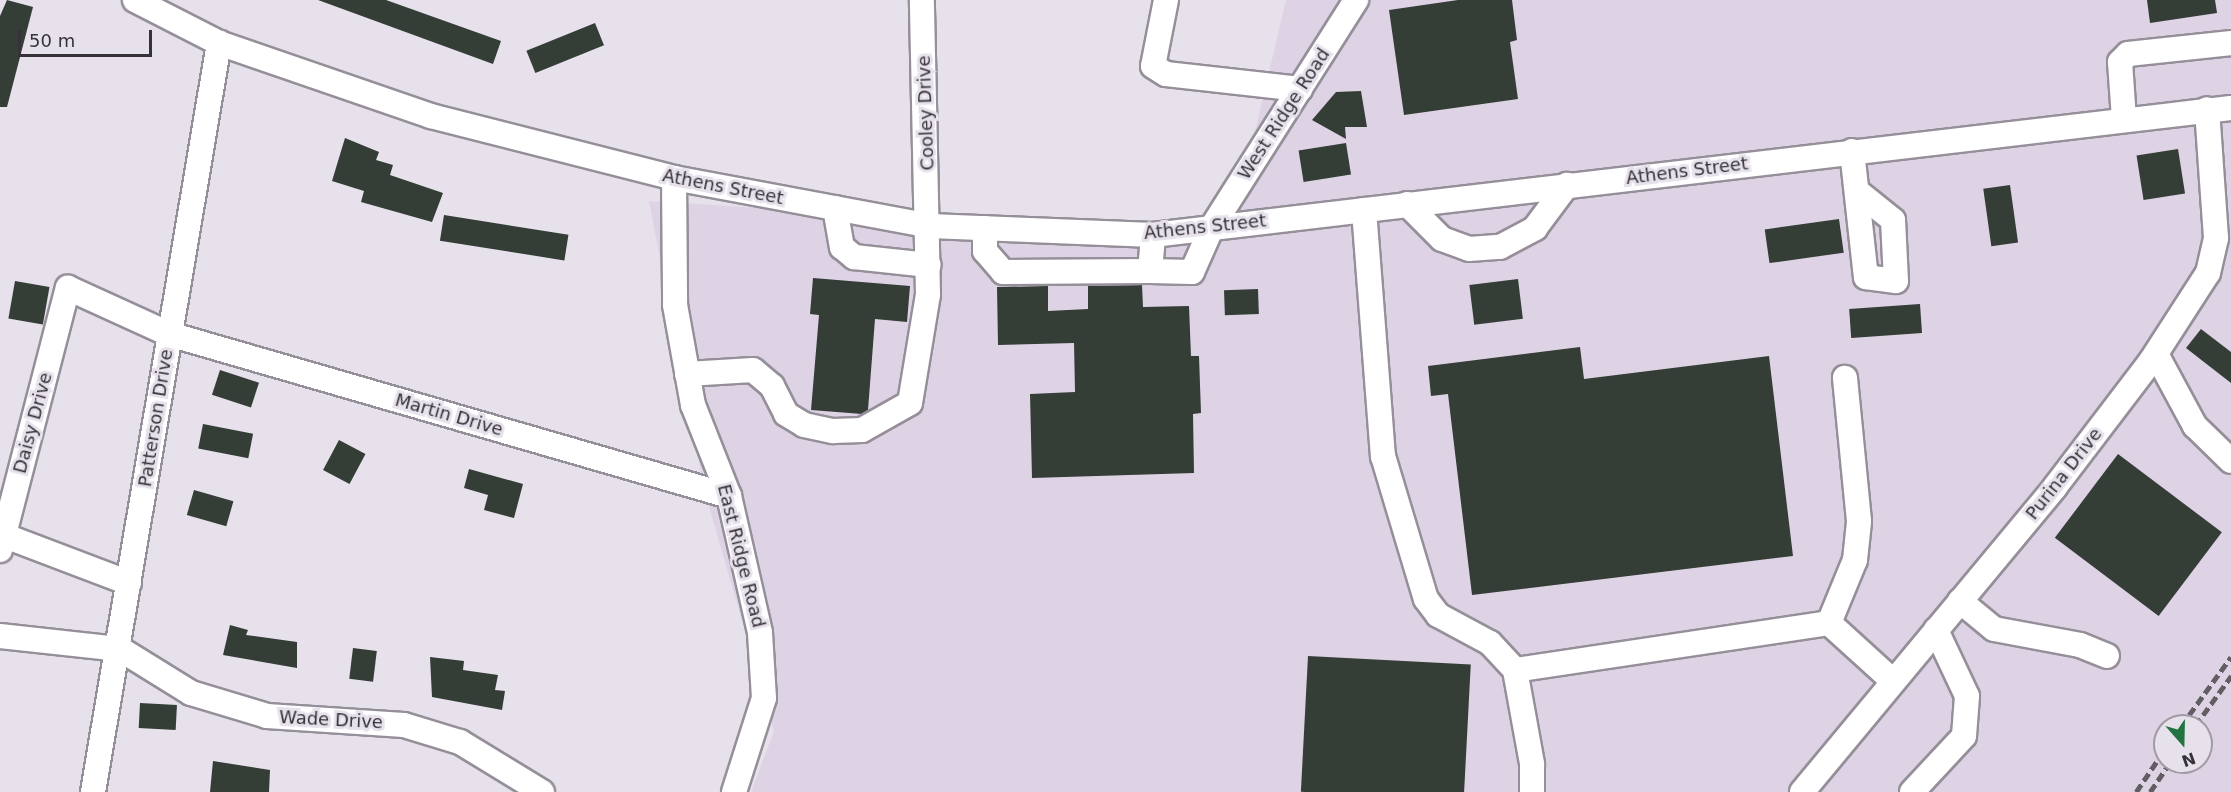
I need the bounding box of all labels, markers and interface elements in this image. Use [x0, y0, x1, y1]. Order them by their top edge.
scale bar [21, 18, 154, 56]
text: 50 m [29, 30, 75, 51]
street label: West Ridge Road [1233, 44, 1335, 184]
street label: Cooley Drive [913, 55, 939, 171]
street label: Athens Street [1625, 153, 1749, 189]
street label: Athens Street [661, 165, 785, 209]
street label: Athens Street [1143, 210, 1267, 244]
street label: Patterson Drive [134, 348, 178, 488]
street label: Daisy Drive [9, 370, 57, 476]
street label: Martin Drive [393, 389, 505, 441]
street label: Purina Drive [2021, 424, 2107, 524]
street label: East Ridge Road [713, 482, 769, 630]
street label: Wade Drive [279, 706, 383, 734]
north arrow [2153, 714, 2213, 774]
text: N [2179, 748, 2198, 771]

